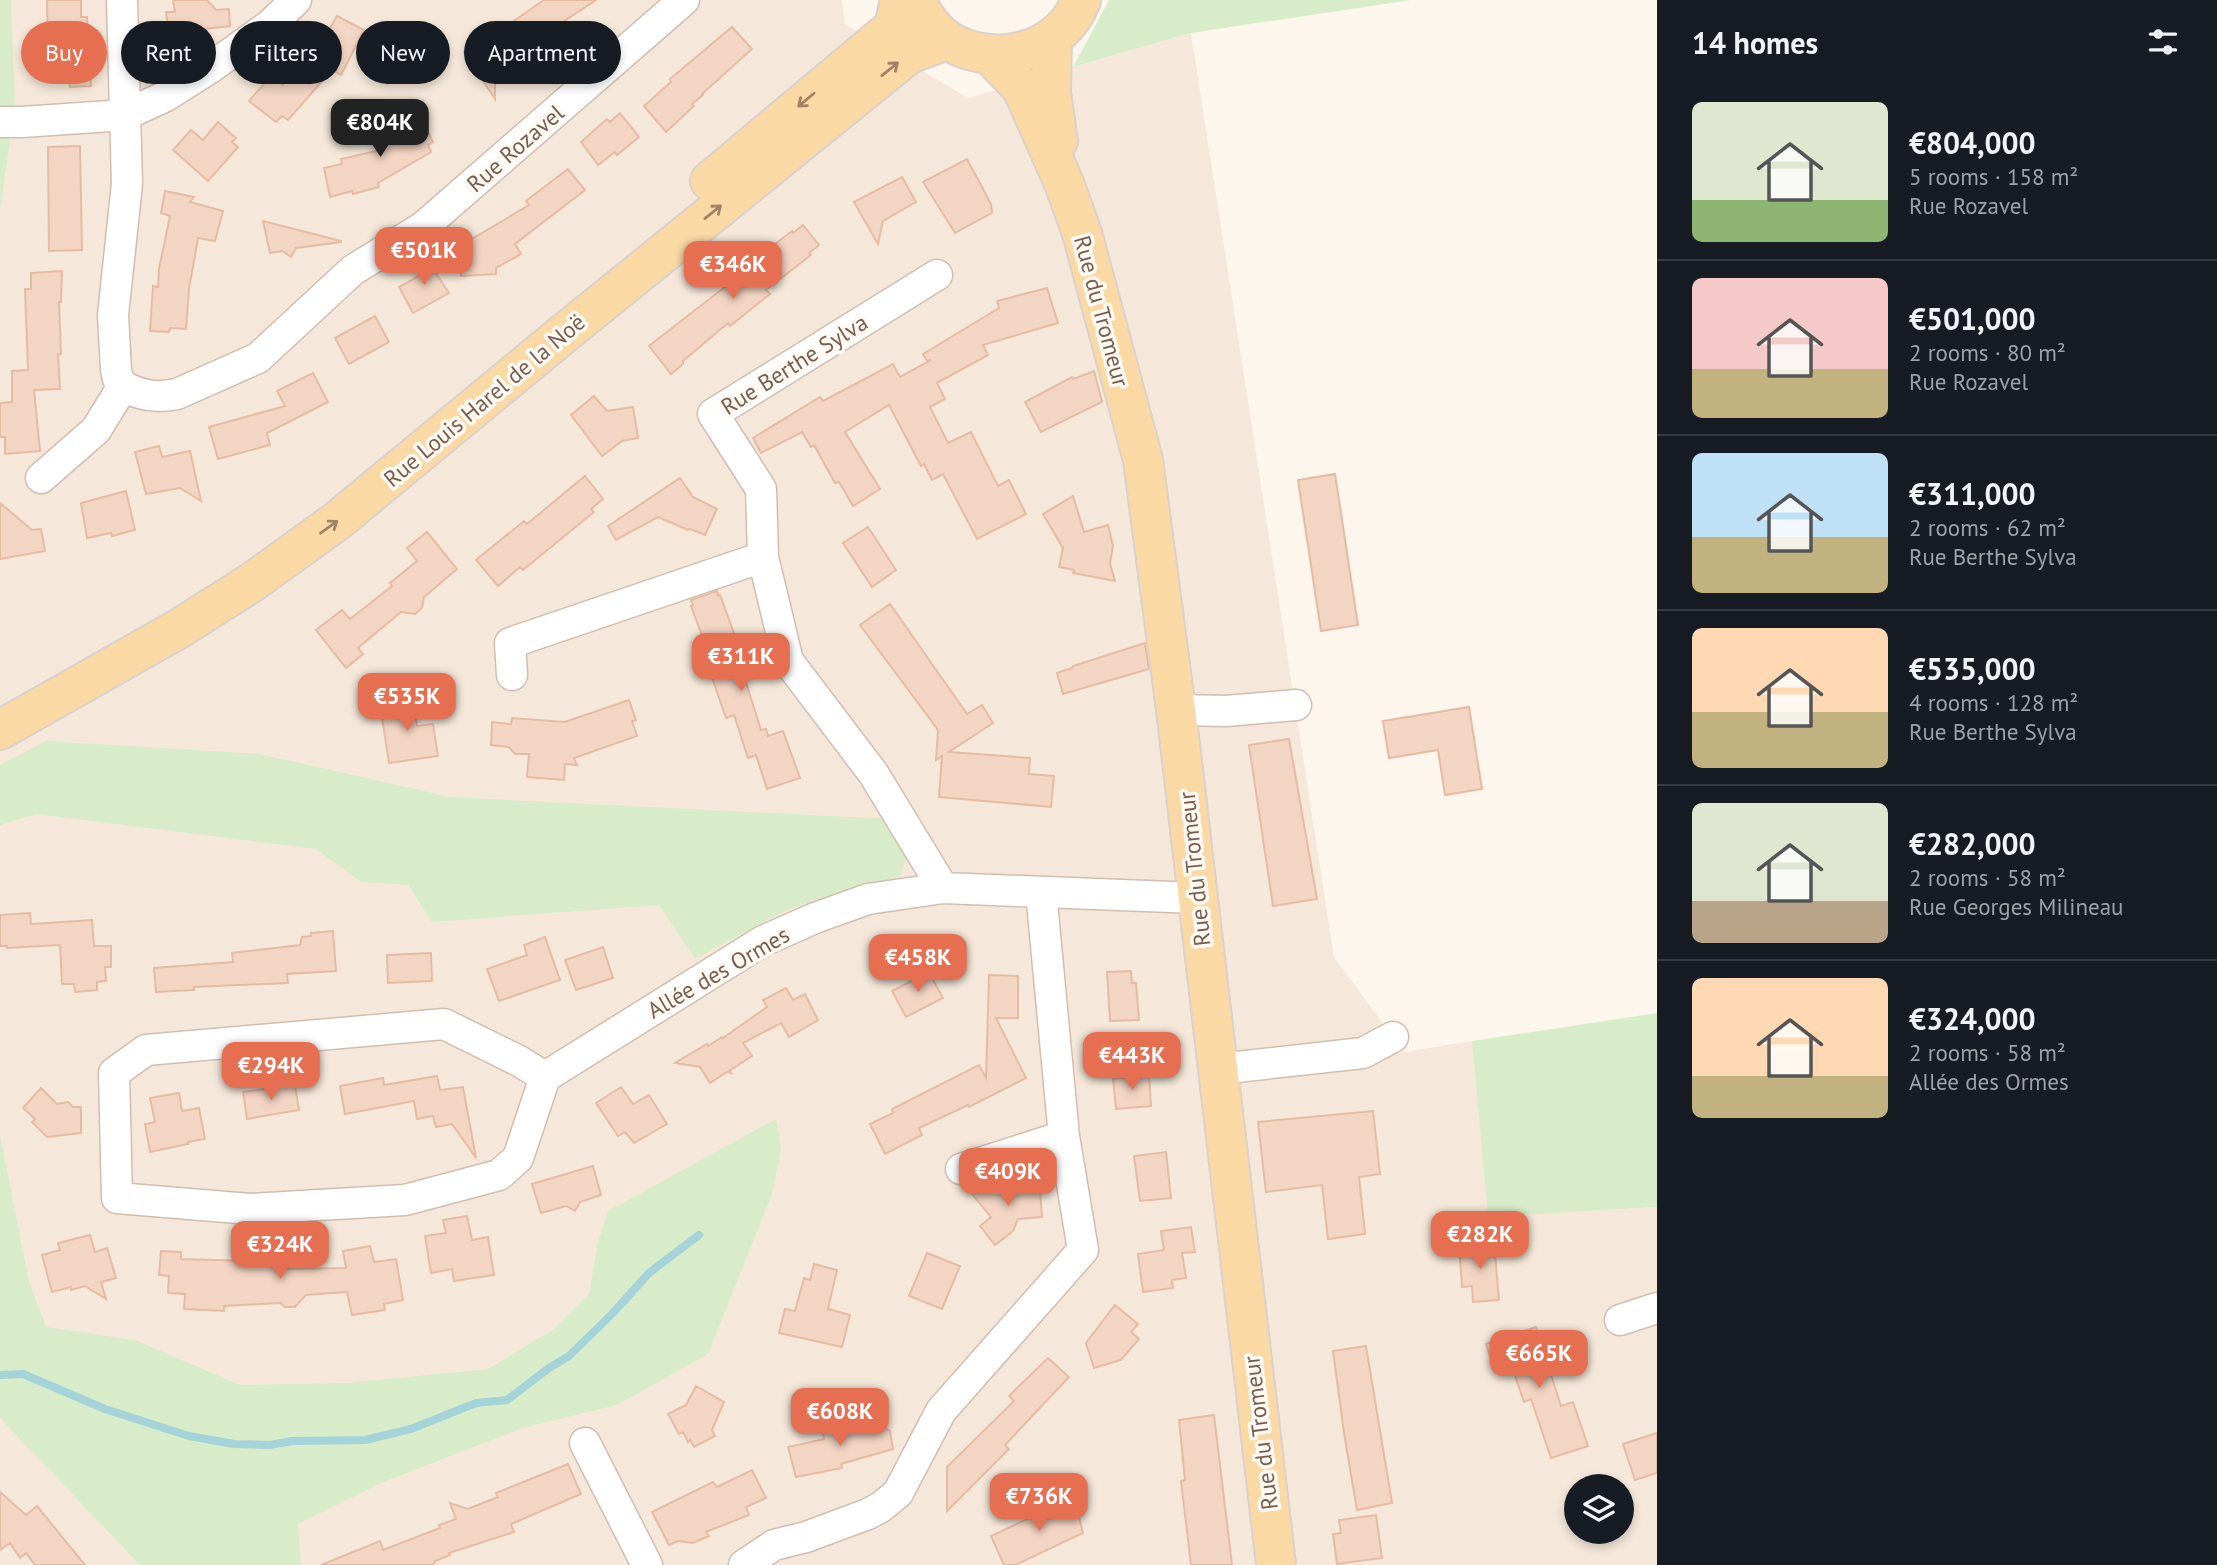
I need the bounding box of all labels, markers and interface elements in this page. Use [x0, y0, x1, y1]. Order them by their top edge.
chip: Buy [21, 21, 107, 84]
chip: Rent [121, 21, 216, 84]
chip: Filters [230, 21, 342, 84]
chip: New [356, 21, 450, 84]
chip: Apartment [464, 21, 621, 84]
text: 14 homes [1692, 23, 1818, 62]
icon: filters [2144, 23, 2182, 61]
one-way arrow [880, 61, 898, 77]
one-way arrow [798, 92, 816, 108]
street label: Rue Rozavel [461, 98, 570, 198]
pin: €804K [331, 100, 429, 159]
text: €804K [347, 107, 413, 136]
text: €804,000 [1909, 123, 2036, 162]
icon: home [1748, 130, 1832, 214]
text: 5 rooms · 158 m² [1909, 162, 2078, 191]
text: Rue Rozavel [1909, 191, 2028, 220]
one-way arrow [704, 205, 722, 220]
pin: €501K [375, 228, 473, 287]
street label: Rue du Tromeur [1068, 232, 1136, 390]
text: €501K [391, 235, 457, 264]
pin: €346K [684, 242, 782, 301]
text: €346K [700, 249, 766, 278]
text: €501,000 [1909, 299, 2036, 338]
icon: home [1748, 306, 1832, 390]
street label: Rue Louis Harel de la Noë [377, 307, 591, 493]
street label: Rue Berthe Sylva [715, 307, 873, 421]
text: 2 rooms · 80 m² [1909, 338, 2066, 367]
text: Rue Rozavel [1909, 367, 2028, 396]
text: €311,000 [1909, 474, 2036, 513]
icon: home [1748, 481, 1832, 565]
text: 2 rooms · 62 m² [1909, 513, 2066, 542]
one-way arrow [319, 520, 338, 534]
text: Rue Berthe Sylva [1909, 542, 2077, 571]
pin: €311K [692, 634, 790, 693]
text: €311K [708, 641, 774, 670]
text: €535,000 [1909, 649, 2036, 688]
icon: home [1748, 656, 1832, 740]
pin: €535K [358, 674, 456, 733]
text: €535K [374, 681, 440, 710]
text: 4 rooms · 128 m² [1909, 688, 2078, 717]
text: Rue Berthe Sylva [1909, 717, 2077, 746]
street label: Rue du Tromeur [1171, 790, 1217, 948]
text: €282,000 [1909, 824, 2036, 863]
icon: home [1748, 831, 1832, 915]
text: 2 rooms · 58 m² [1909, 863, 2066, 892]
text: Rue Georges Milineau [1909, 892, 2124, 921]
street label: Allée des Ormes [642, 920, 794, 1024]
pin: €458K [869, 934, 967, 994]
text: €458K [885, 942, 951, 971]
text: €324,000 [1909, 999, 2036, 1038]
icon: home [1748, 1006, 1832, 1090]
pin: €443K [1083, 1032, 1181, 1092]
text: 2 rooms · 58 m² [1909, 1038, 2066, 1067]
text: €443K [1099, 1040, 1165, 1069]
pin: €294K [222, 1042, 320, 1102]
text: €294K [238, 1050, 304, 1079]
text: Allée des Ormes [1909, 1067, 2069, 1096]
pin: €409K [959, 1148, 1057, 1208]
text: €409K [975, 1156, 1041, 1185]
pin: €282K [1431, 1212, 1529, 1271]
text: €282K [1447, 1219, 1513, 1248]
pin: €324K [231, 1222, 329, 1281]
text: €324K [247, 1229, 313, 1258]
pin: €665K [1490, 1330, 1588, 1390]
text: €665K [1506, 1338, 1572, 1367]
street label: Rue du Tromeur [1236, 1354, 1284, 1512]
pin: €608K [791, 1388, 889, 1448]
text: €608K [807, 1396, 873, 1425]
pin: €736K [990, 1474, 1088, 1533]
map controls [1564, 1474, 1634, 1544]
button: layers [1564, 1474, 1634, 1544]
text: €736K [1006, 1481, 1072, 1510]

